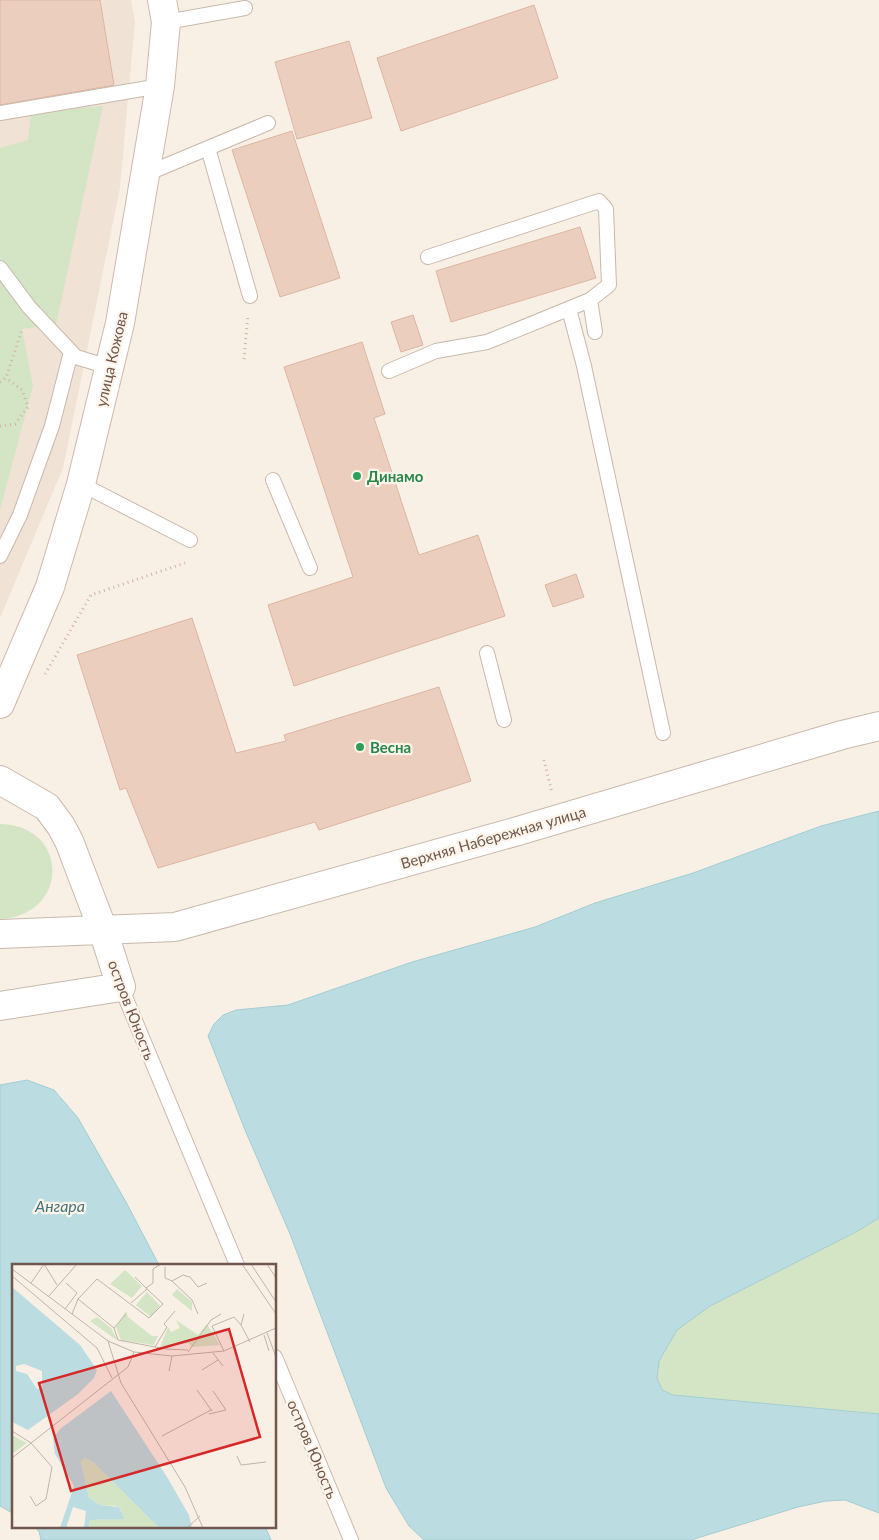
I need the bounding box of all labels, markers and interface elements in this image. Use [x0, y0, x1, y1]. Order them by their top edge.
street label: улица Кожова [91, 310, 131, 408]
place label: Динамо [367, 467, 424, 485]
marker: Динамо [351, 470, 363, 482]
place label: Весна [370, 738, 411, 756]
marker: Весна [354, 741, 366, 753]
street label: Верхняя Набережная улица [398, 802, 588, 872]
street label: остров Юность [105, 957, 159, 1063]
water label: Ангара [34, 1196, 85, 1215]
inset map [12, 1264, 276, 1528]
street label: остров Юность [284, 1397, 342, 1501]

